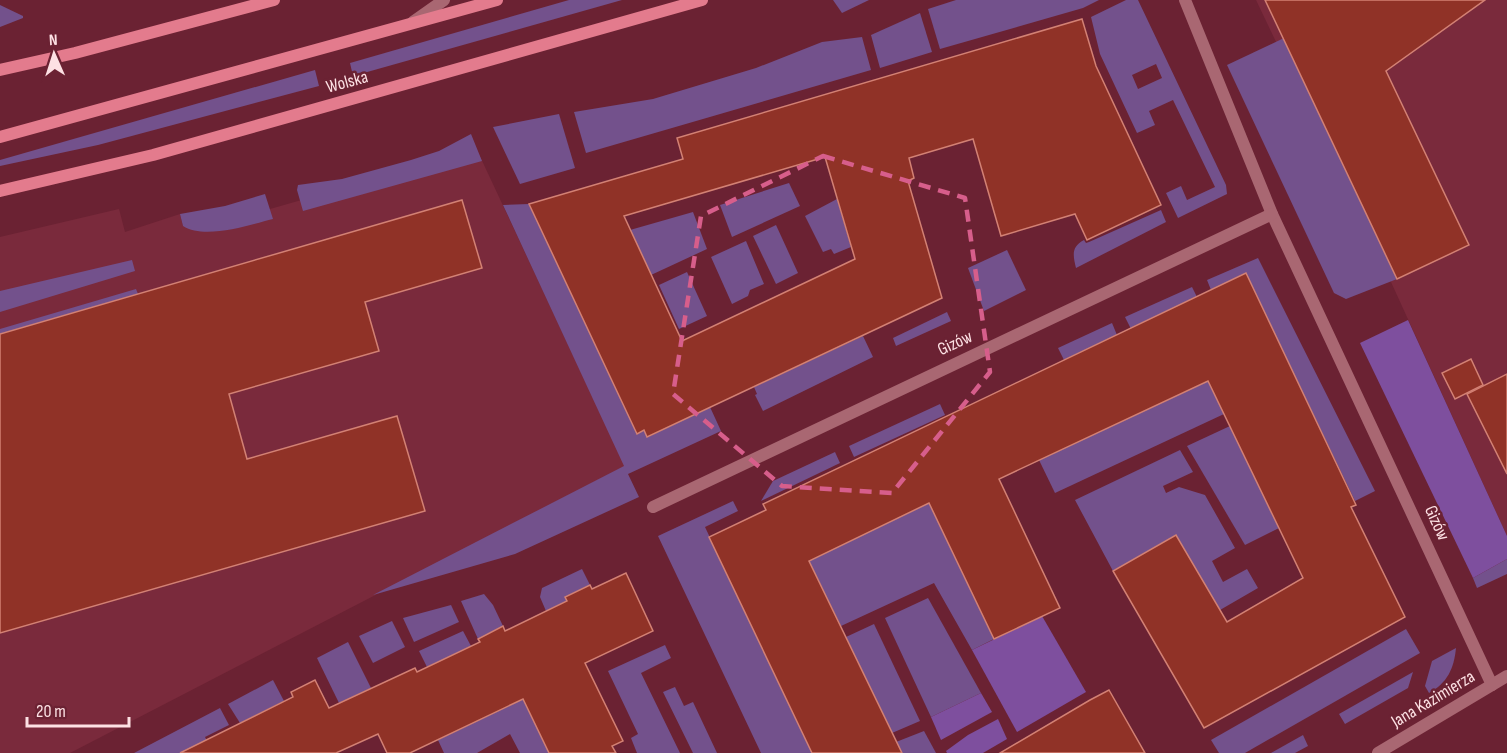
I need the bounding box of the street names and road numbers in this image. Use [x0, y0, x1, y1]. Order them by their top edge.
street label: Wolska [324, 66, 370, 98]
street label: Gizów [934, 326, 976, 360]
street label: Gizów [1420, 502, 1454, 544]
street label: Jana Kazimierza [1387, 666, 1479, 733]

